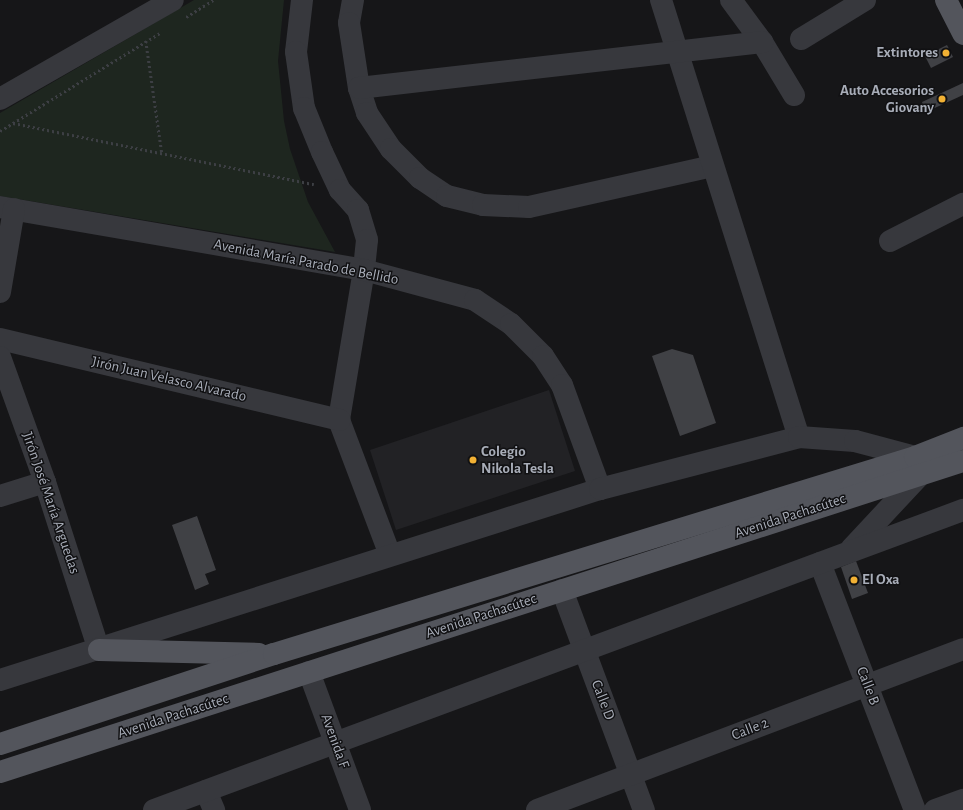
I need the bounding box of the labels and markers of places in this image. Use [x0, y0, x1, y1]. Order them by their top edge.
place label: Extintores [876, 44, 938, 62]
marker: Extintores [941, 48, 951, 58]
place label: Auto Accesorios Giovany [840, 81, 934, 116]
marker: Auto Accesorios Giovany [937, 94, 947, 104]
place label: Colegio Nikola Tesla [481, 442, 554, 477]
marker: Colegio Nikola Tesla [468, 455, 478, 465]
place label: El Oxa [862, 571, 900, 589]
marker: El Oxa [849, 575, 859, 585]

